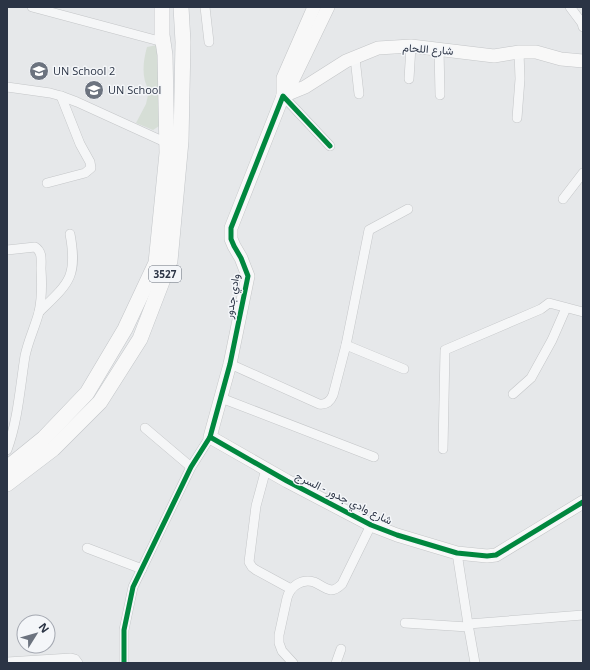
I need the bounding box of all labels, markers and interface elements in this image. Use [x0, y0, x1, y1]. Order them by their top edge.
street label: شارع اللحام [402, 39, 454, 59]
school or university icon: UN School 2 [28, 60, 50, 82]
place label: UN School 2 [53, 63, 115, 78]
school or university icon: UN School [83, 79, 105, 101]
place label: UN School [108, 82, 161, 97]
road number: 3527 [149, 266, 181, 282]
street label: وادي جدور [220, 272, 245, 321]
street label: شارع وادي جدور - السرج [292, 468, 395, 530]
north arrow [16, 614, 56, 654]
text: N [36, 620, 53, 636]

